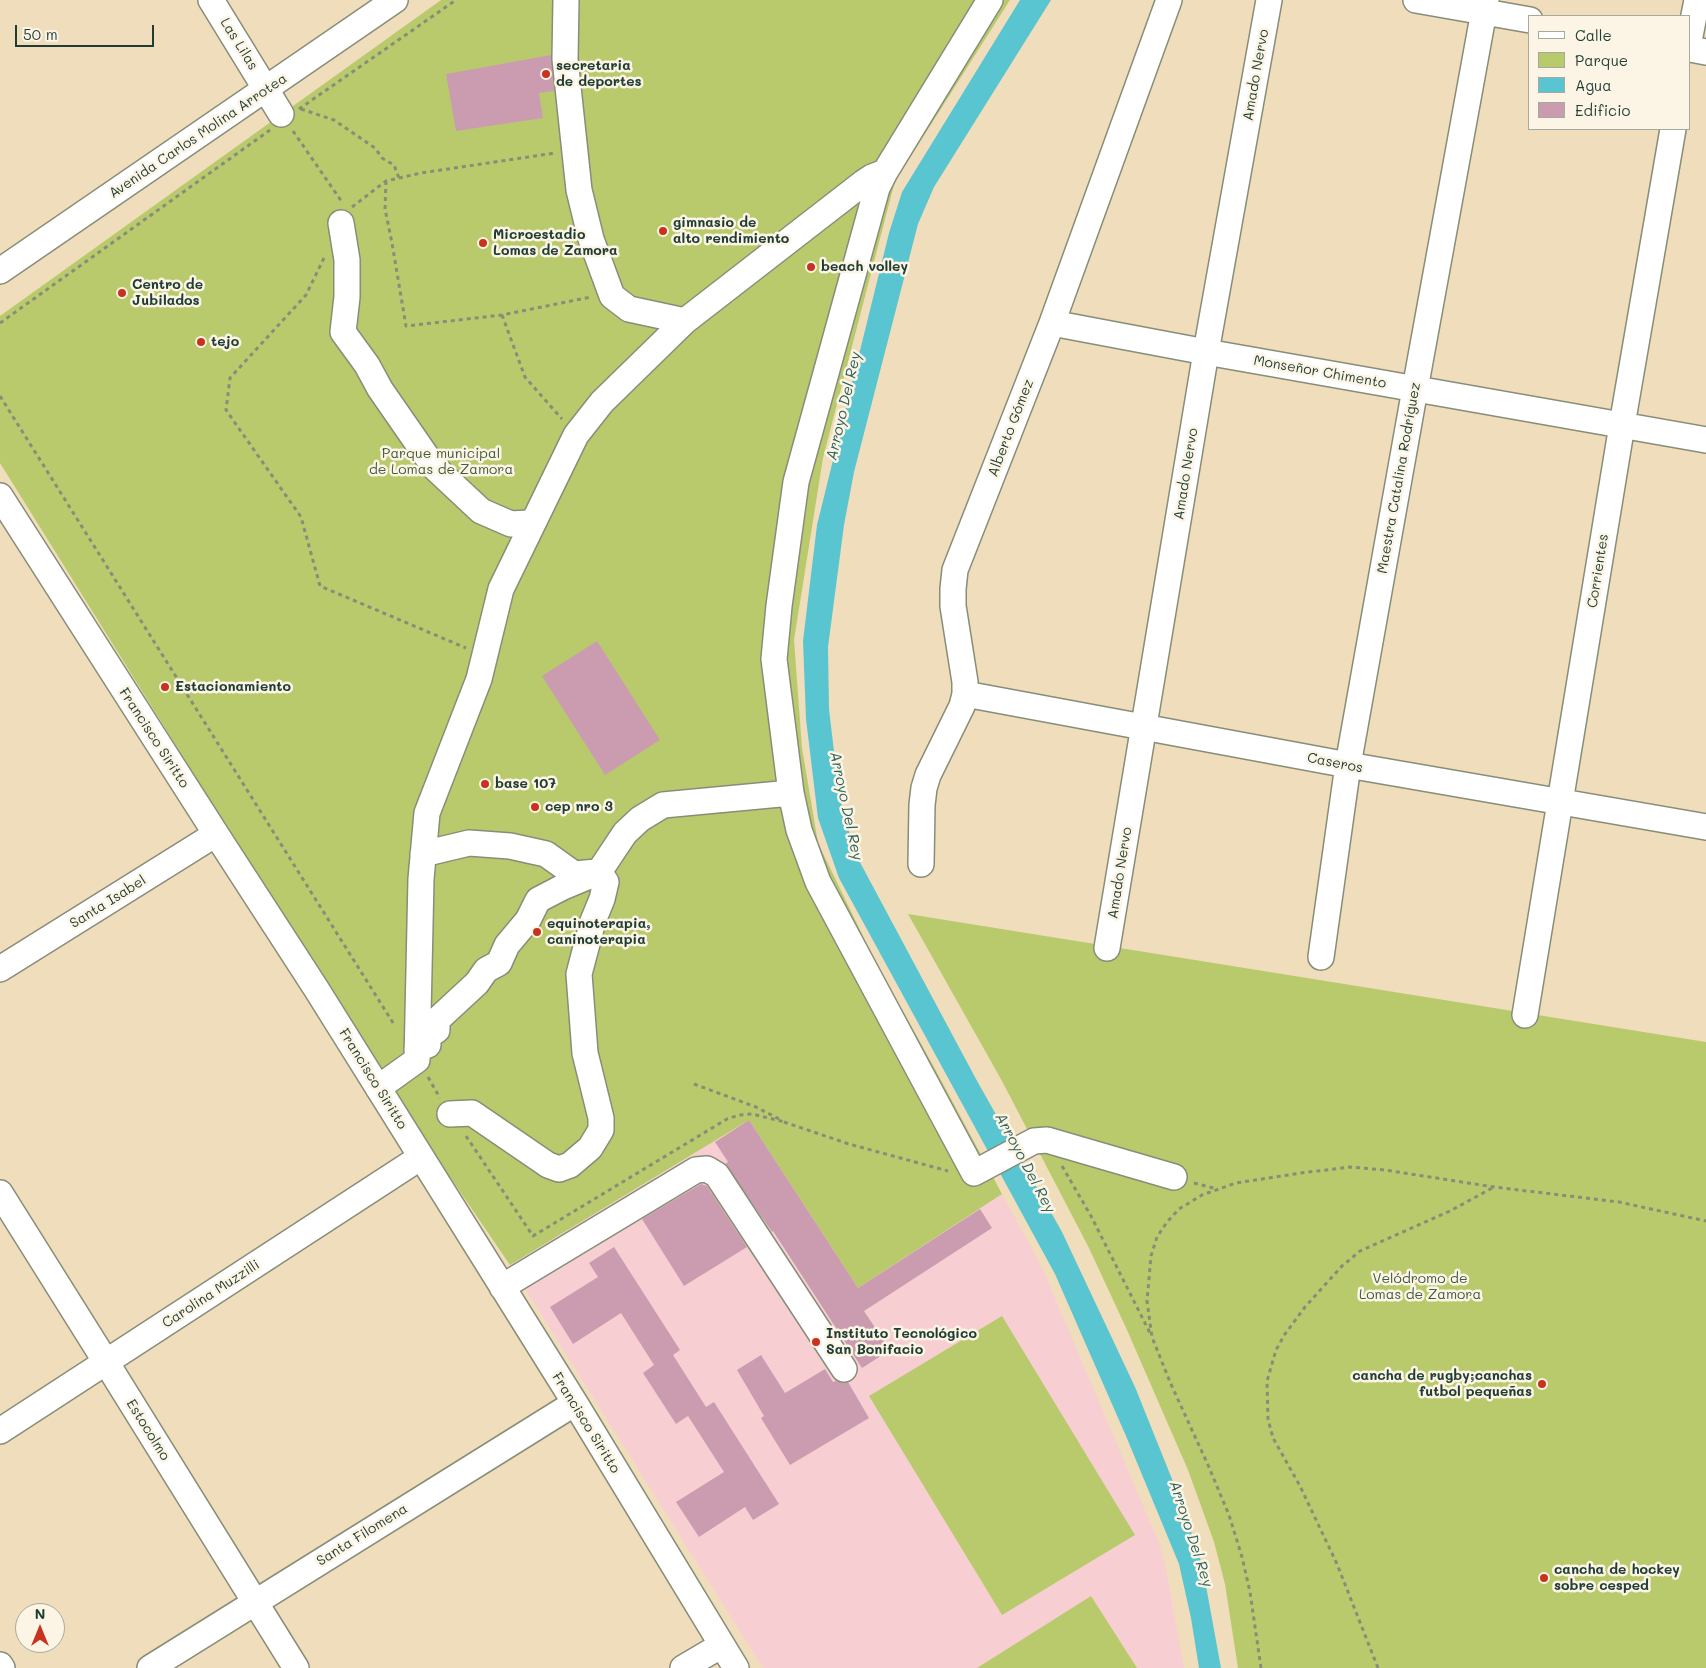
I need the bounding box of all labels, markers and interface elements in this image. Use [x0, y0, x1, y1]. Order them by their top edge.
scale bar [18, 15, 156, 47]
street label: Las Lilas [216, 15, 262, 73]
legend [1528, 15, 1691, 130]
text: 50 m [23, 24, 58, 44]
text: Calle [1575, 25, 1612, 45]
street label: Amado Nervo [1240, 28, 1272, 122]
text: Parque [1575, 50, 1628, 70]
place label: secretaria de deportes [556, 58, 642, 90]
marker: secretaria de deportes [540, 68, 552, 80]
street label: Avenida Carlos Molina Arrotea [106, 70, 290, 202]
text: Agua [1575, 75, 1612, 95]
text: Edificio [1575, 100, 1630, 120]
place label: gimnasio de alto rendimiento [673, 215, 789, 248]
marker: gimnasio de alto rendimiento [657, 225, 669, 237]
place label: Microestadio Lomas de Zamora [493, 227, 618, 260]
marker: Microestadio Lomas de Zamora [477, 237, 489, 249]
place label: beach volley [821, 259, 908, 275]
marker: beach volley [805, 261, 817, 273]
place label: Centro de Jubilados [132, 277, 203, 310]
marker: Centro de Jubilados [116, 287, 128, 299]
place label: tejo [211, 334, 239, 350]
marker: tejo [195, 336, 207, 348]
water label: Arroyo Del Rey [823, 350, 865, 462]
street label: Monseñor Chimento [1252, 352, 1388, 392]
street label: Alberto Gómez [985, 377, 1037, 479]
street label: Maestra Catalina Rodríguez [1374, 381, 1424, 575]
street label: Amado Nervo [1170, 427, 1202, 521]
park label: Parque municipal de Lomas de Zamora [369, 446, 513, 478]
street label: Corrientes [1584, 533, 1612, 609]
place label: Estacionamiento [175, 679, 291, 695]
marker: Estacionamiento [159, 681, 171, 693]
street label: Francisco Siritto [115, 685, 193, 791]
street label: Caseros [1306, 749, 1364, 777]
water label: Arroyo Del Rey [826, 750, 866, 862]
place label: base 107 [495, 776, 556, 792]
marker: base 107 [479, 778, 491, 790]
place label: cep nro 3 [545, 799, 613, 815]
marker: cep nro 3 [529, 801, 541, 813]
street label: Amado Nervo [1104, 826, 1136, 920]
street label: Santa Isabel [67, 872, 149, 932]
place label: equinoterapia, caninoterapia [547, 916, 651, 949]
marker: equinoterapia, caninoterapia [531, 926, 543, 938]
street label: Francisco Siritto [335, 1025, 411, 1133]
water label: Arroyo Del Rey [991, 1110, 1059, 1216]
street label: Carolina Muzzilli [159, 1256, 263, 1332]
park label: Velódromo de Lomas de Zamora [1359, 1271, 1481, 1304]
place label: Instituto Tecnológico San Bonifacio [826, 1326, 977, 1358]
marker: Instituto Tecnológico San Bonifacio [810, 1336, 822, 1348]
place label: cancha de rugby;canchas futbol pequeñas [1352, 1368, 1532, 1400]
street label: Francisco Siritto [548, 1369, 624, 1477]
marker: cancha de rugby;canchas futbol pequeñas [1536, 1378, 1548, 1390]
street label: Estocolmo [123, 1396, 173, 1464]
water label: Arroyo Del Rey [1165, 1479, 1217, 1589]
street label: Santa Filomena [313, 1500, 411, 1570]
place label: cancha de hockey sobre cesped [1554, 1562, 1680, 1594]
marker: cancha de hockey sobre cesped [1538, 1572, 1550, 1584]
north arrow [15, 1603, 65, 1653]
text: N [35, 1604, 45, 1623]

